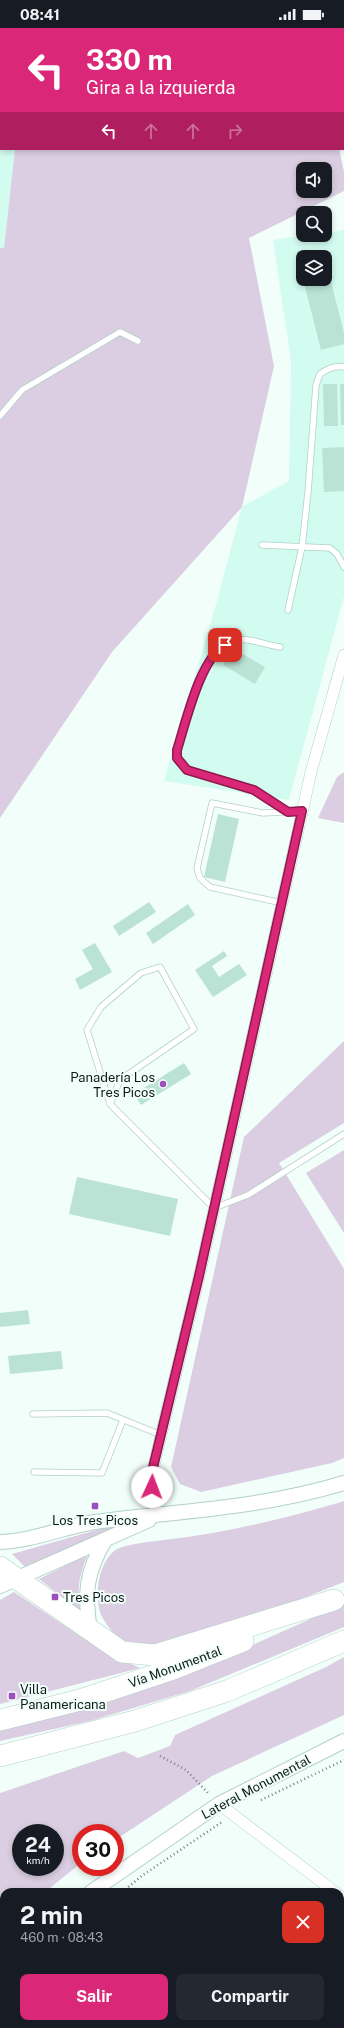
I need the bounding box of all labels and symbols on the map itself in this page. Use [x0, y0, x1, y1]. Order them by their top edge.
pin [208, 628, 242, 662]
place label: Panadería Los Tres Picos [70, 1070, 155, 1100]
marker: Panadería Los Tres Picos [158, 1079, 168, 1089]
position arrow [131, 1466, 173, 1508]
marker: Los Tres Picos [90, 1501, 100, 1511]
place label: Los Tres Picos [52, 1513, 138, 1528]
place label: Tres Picos [63, 1590, 125, 1605]
marker: Tres Picos [50, 1592, 60, 1602]
street label: Vía Monumental [126, 1643, 224, 1691]
place label: Villa Panamericana [20, 1682, 106, 1712]
marker: Villa Panamericana [7, 1691, 17, 1701]
street label: Lateral Monumental [199, 1752, 313, 1822]
speed limit sign: 30 [72, 1824, 124, 1876]

